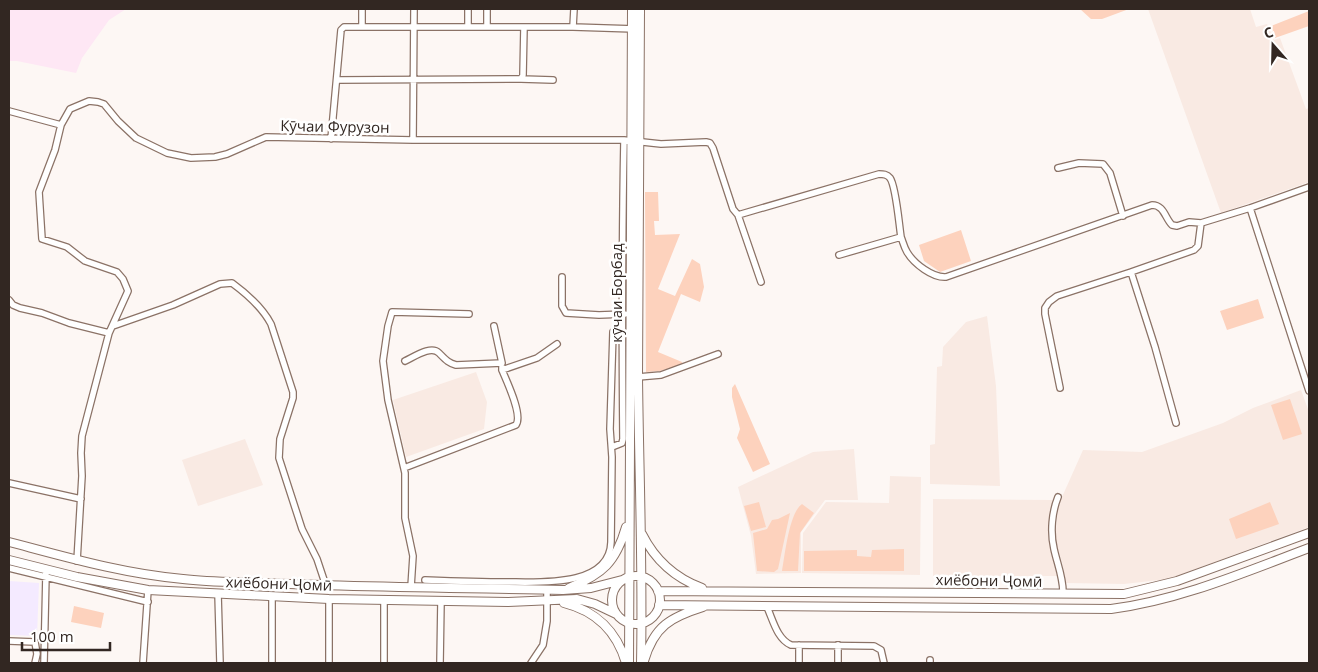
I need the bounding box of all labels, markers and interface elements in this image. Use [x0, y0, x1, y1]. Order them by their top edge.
north arrow [1248, 20, 1298, 70]
text: С [1261, 22, 1276, 43]
street label: Кӯчаи Фурузон [280, 115, 390, 137]
street label: кӯчаи Борбад [606, 243, 626, 343]
street label: хиёбони Ҷомӣ [935, 569, 1043, 591]
street label: хиёбони Ҷомӣ [225, 571, 333, 595]
scale bar [22, 620, 110, 652]
text: 100 m [30, 626, 74, 646]

